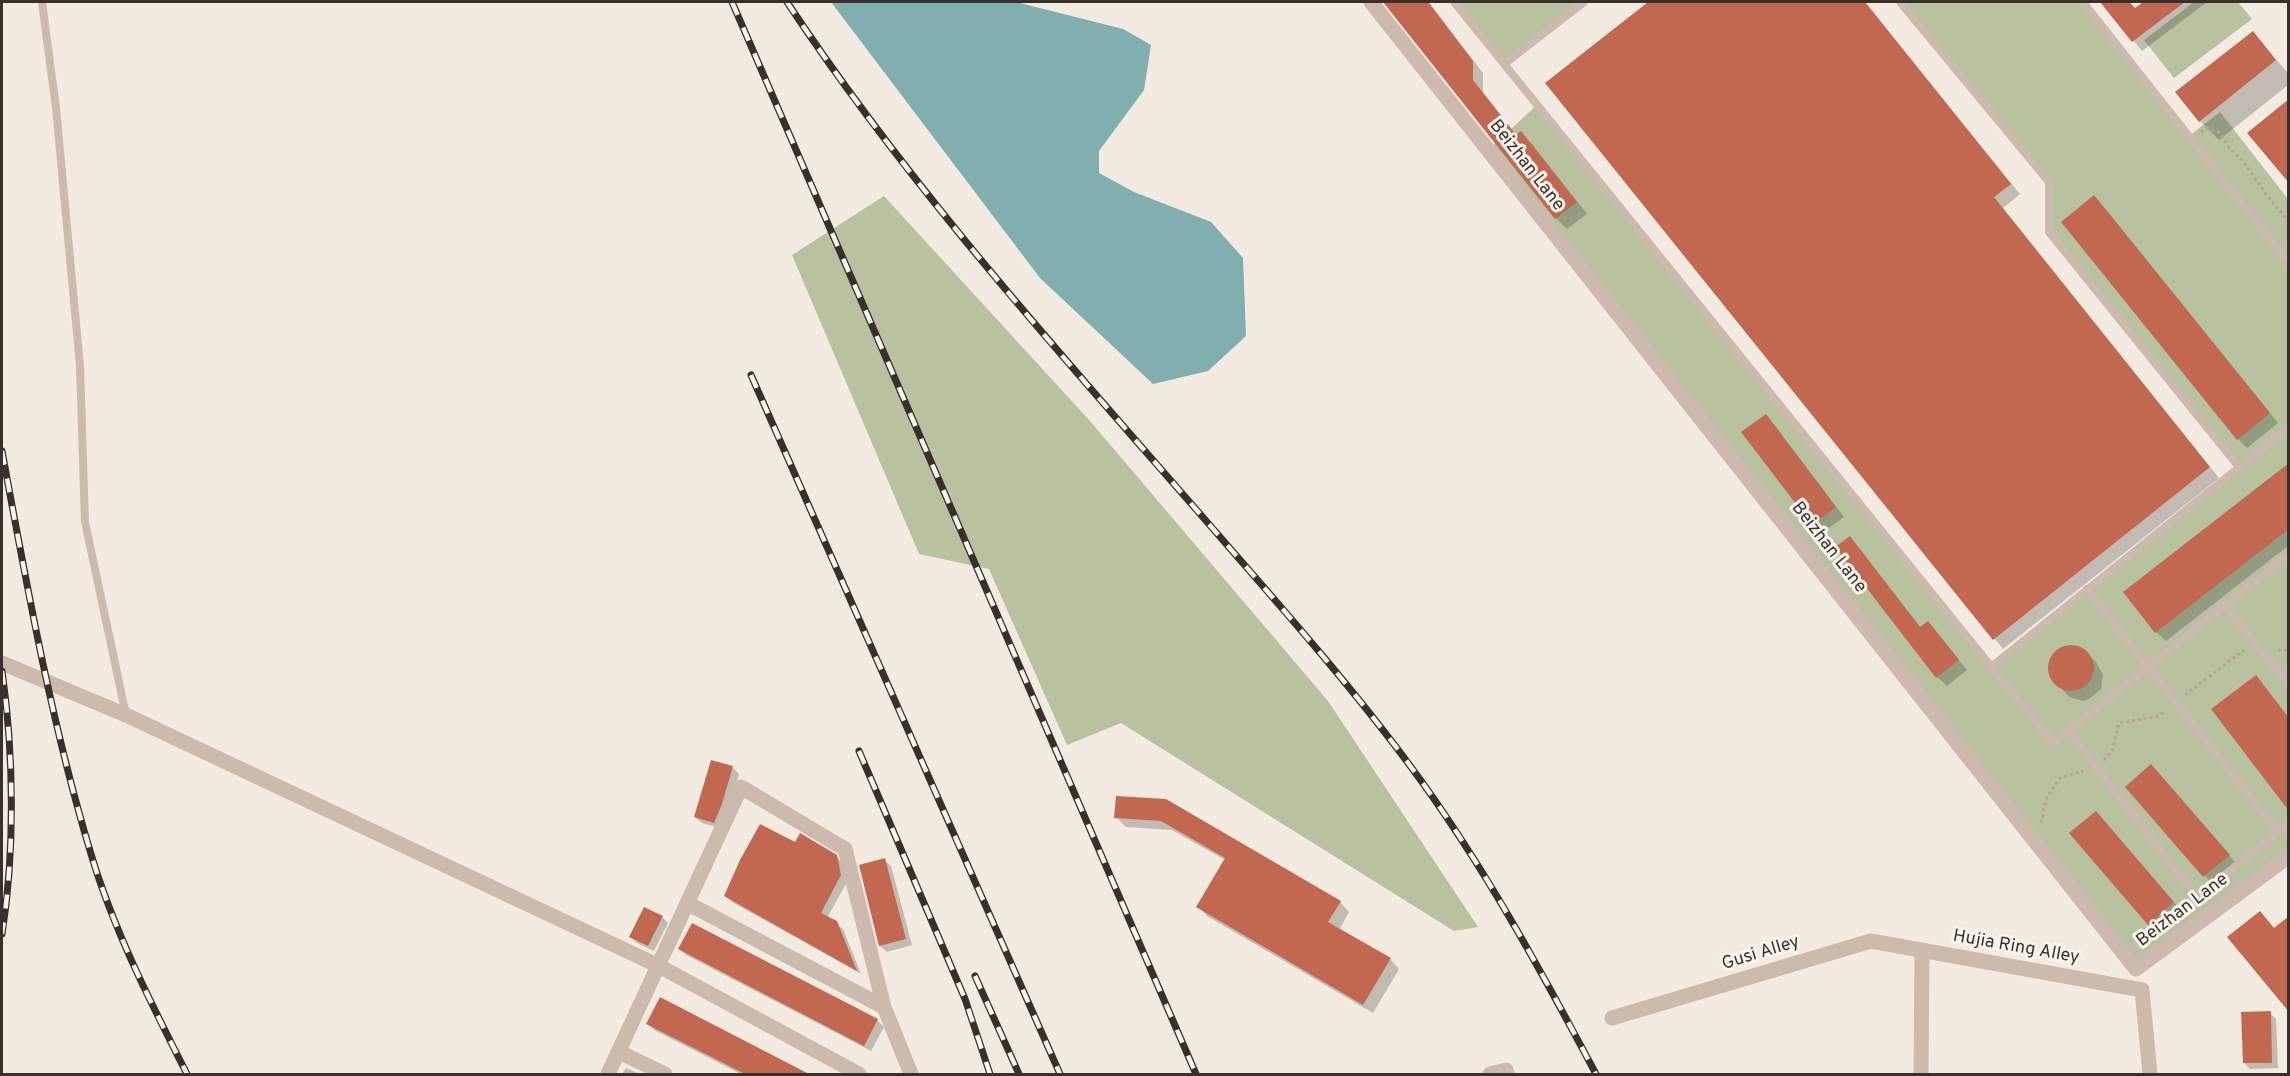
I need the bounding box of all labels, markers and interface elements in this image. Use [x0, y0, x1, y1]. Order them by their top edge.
street label: Beizhan Lane [1484, 116, 1568, 216]
street label: Beizhan Lane [1786, 498, 1870, 598]
street label: Beizhan Lane [2133, 869, 2233, 953]
street label: Hujia Ring Alley [1951, 926, 2081, 970]
street label: Gusi Alley [1719, 932, 1803, 976]

